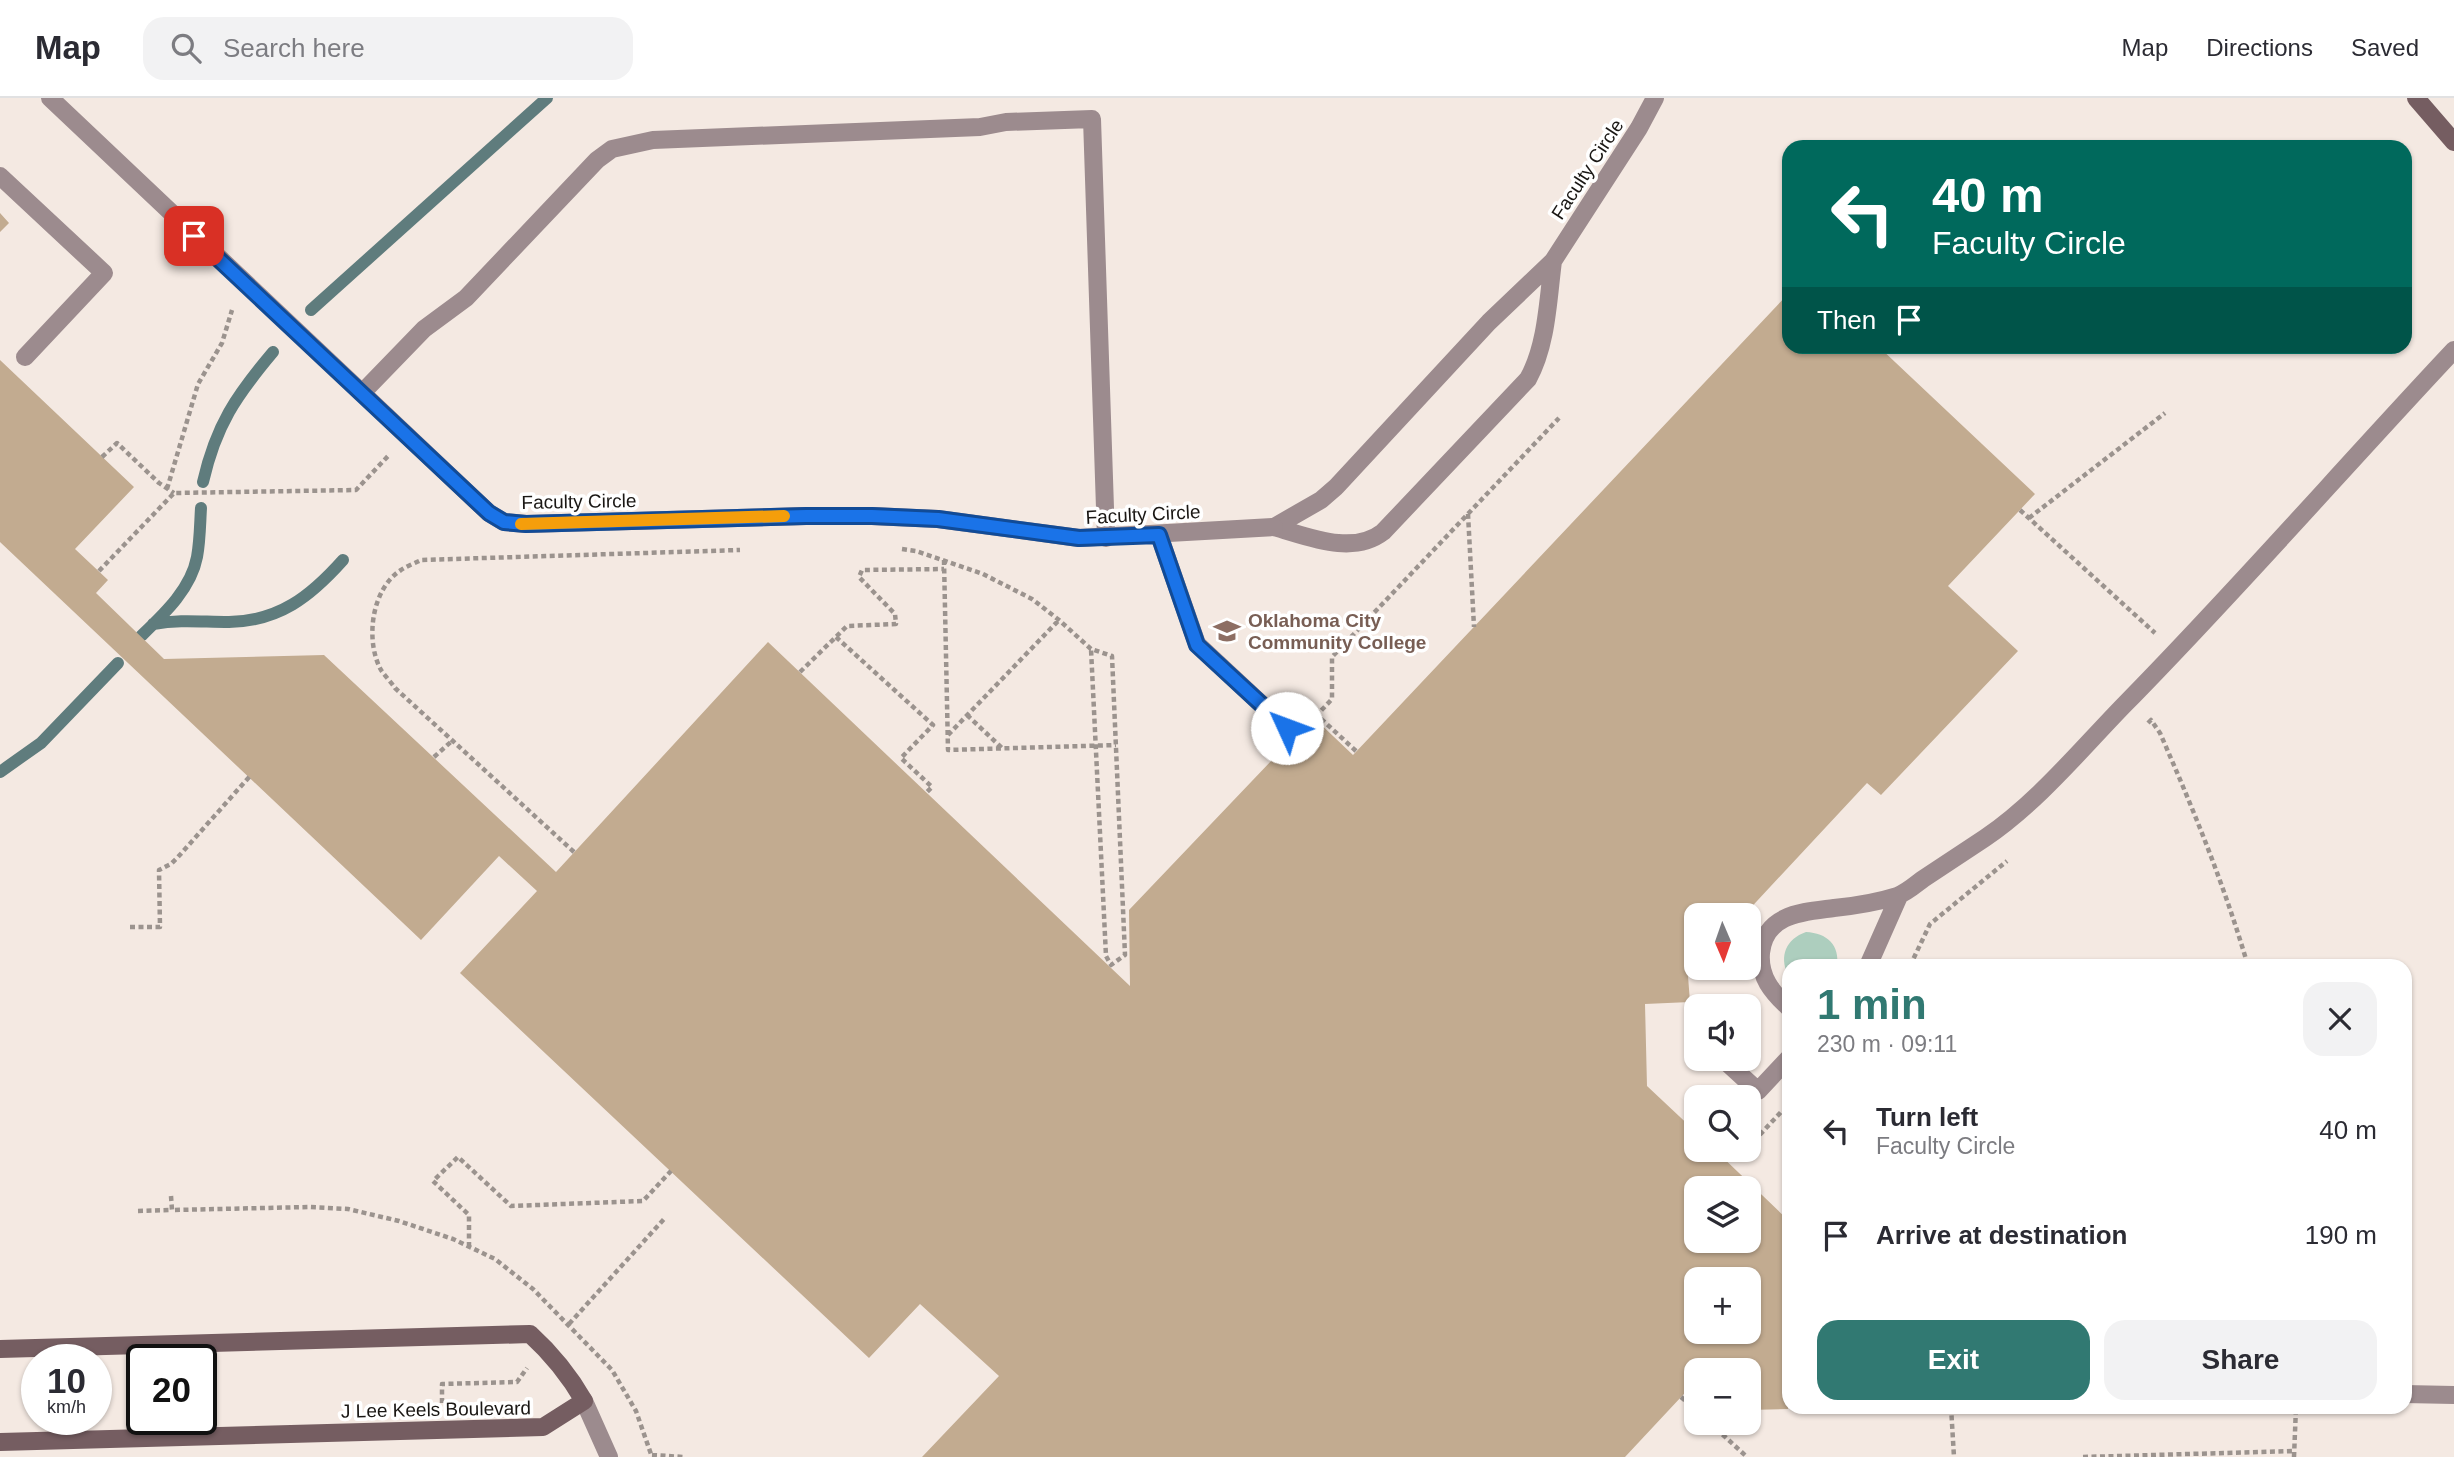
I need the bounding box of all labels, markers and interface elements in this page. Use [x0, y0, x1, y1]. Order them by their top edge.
search box [143, 17, 633, 80]
text: Map [35, 29, 101, 66]
icon: search [167, 29, 205, 67]
text: Search here [223, 33, 365, 63]
text: Map [2122, 34, 2168, 61]
text: Directions [2206, 34, 2313, 61]
text: Saved [2351, 34, 2419, 61]
street label: Faculty Circle [1547, 115, 1628, 223]
icon: left [1817, 168, 1908, 259]
text: 40 m [1932, 168, 2044, 222]
pin [164, 206, 224, 266]
icon: arrive [175, 217, 213, 255]
text: Faculty Circle [1932, 225, 2126, 261]
icon: arrive [1890, 301, 1928, 339]
text: Then [1817, 305, 1876, 335]
street label: Faculty Circle [521, 490, 637, 513]
street label: Faculty Circle [1085, 501, 1201, 528]
place label: Oklahoma City Community College [1248, 610, 1426, 653]
school or university icon: Oklahoma City Community College [1212, 616, 1242, 646]
position arrow [1250, 691, 1324, 765]
north arrow [1684, 903, 1760, 980]
map controls [1684, 903, 1761, 1435]
text: 1 min [1817, 981, 1927, 1028]
button: close [2303, 982, 2377, 1056]
button: sound [1684, 994, 1761, 1071]
text: 230 m · 09:11 [1817, 1031, 1957, 1057]
button: search [1684, 1085, 1761, 1162]
text: Turn left [1876, 1102, 1978, 1132]
icon: left [1817, 1112, 1855, 1150]
text: 40 m [2319, 1115, 2377, 1145]
text: Faculty Circle [1876, 1133, 2015, 1159]
button: layers [1684, 1176, 1761, 1253]
icon: arrive [1817, 1217, 1855, 1255]
text: Arrive at destination [1876, 1220, 2127, 1250]
text: 190 m [2305, 1220, 2377, 1250]
button: + [1684, 1267, 1761, 1344]
button: Exit [1817, 1320, 2090, 1400]
button: Share [2104, 1320, 2377, 1400]
speed limit sign: 20 [126, 1344, 217, 1435]
button: − [1684, 1358, 1761, 1435]
text: 10 [47, 1361, 86, 1400]
text: km/h [47, 1397, 86, 1417]
street label: J Lee Keels Boulevard [341, 1397, 531, 1422]

